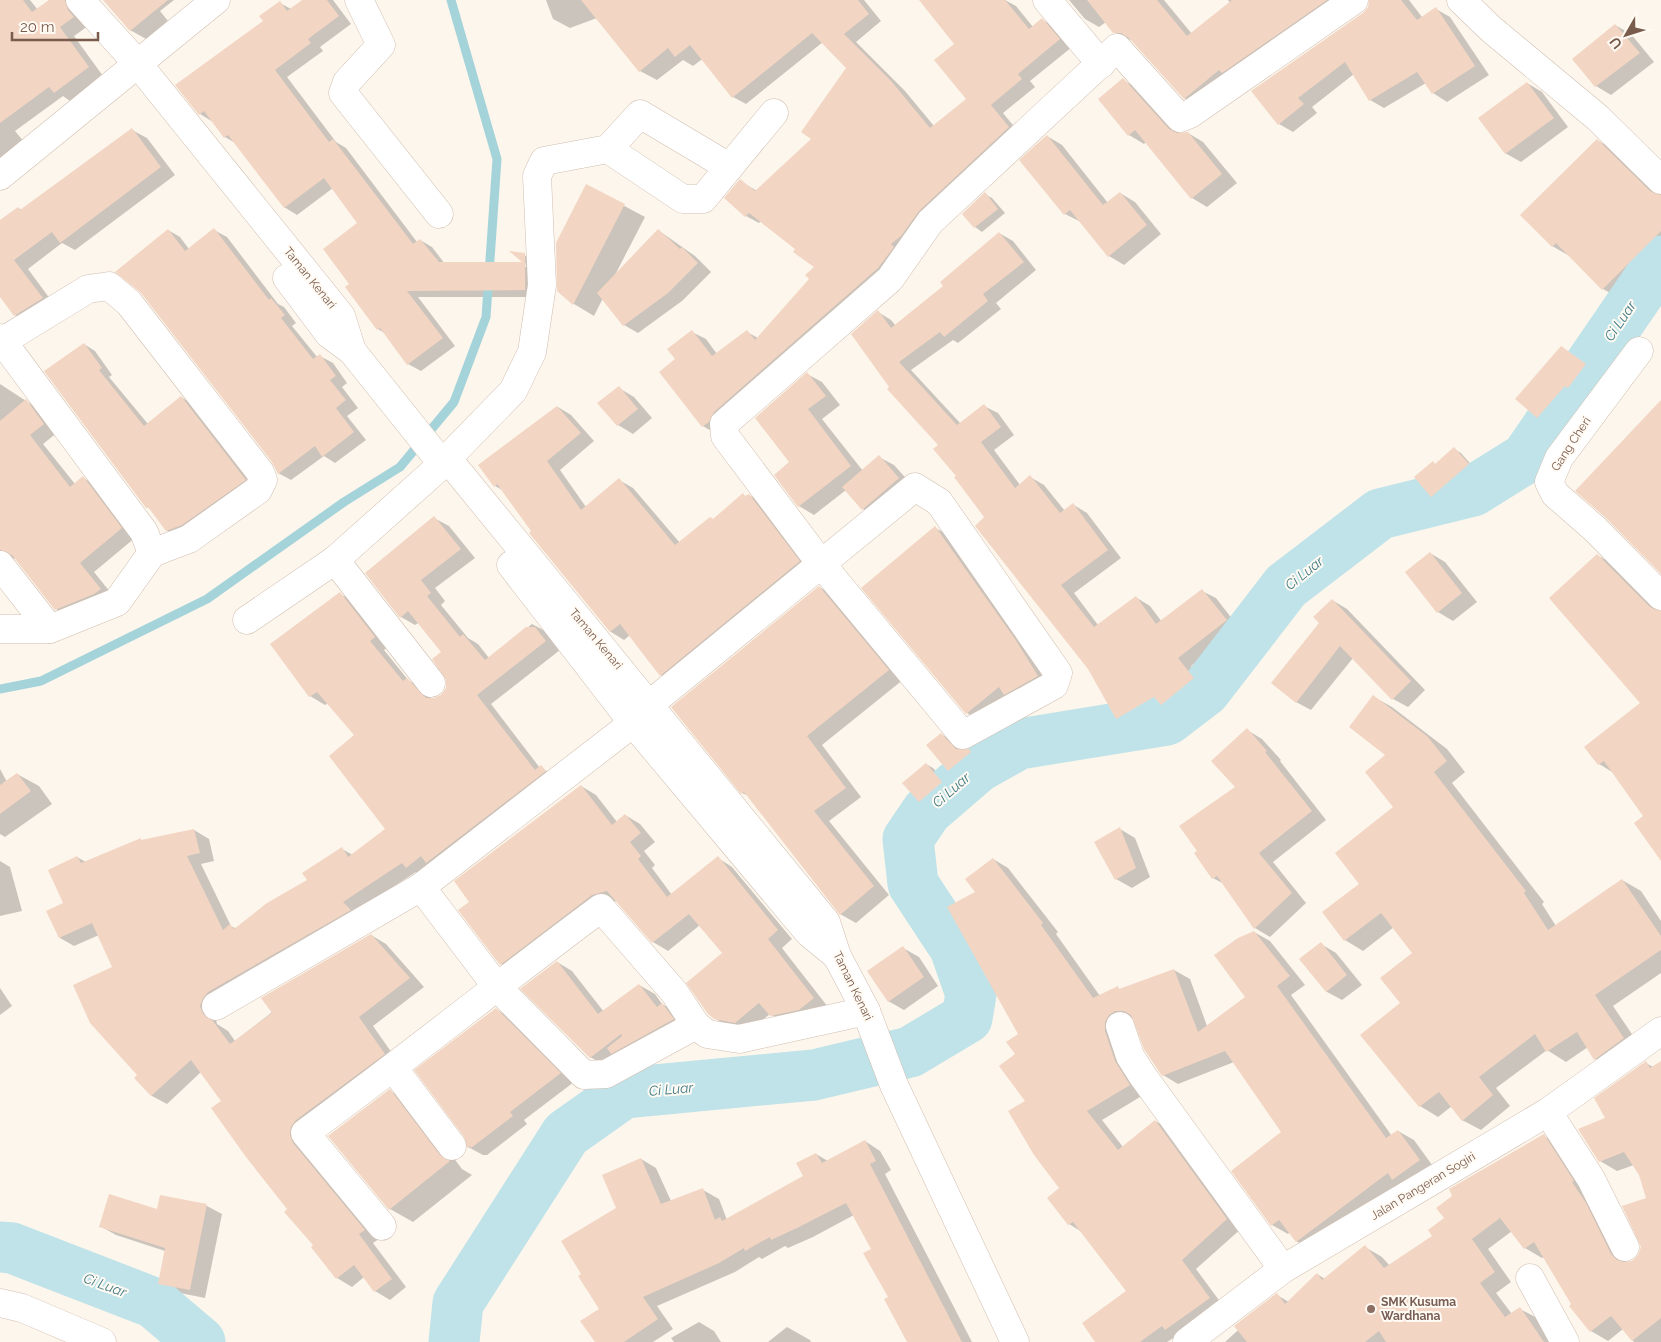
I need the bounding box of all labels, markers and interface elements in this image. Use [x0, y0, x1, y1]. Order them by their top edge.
scale bar [12, 10, 99, 42]
north arrow [1601, 10, 1651, 60]
text: 20 m [20, 18, 55, 36]
text: U [1606, 34, 1625, 52]
street label: Taman Kenari [281, 244, 339, 312]
water label: Ci Luar [1601, 297, 1640, 344]
street label: Gang Cheri [1548, 414, 1594, 474]
water label: Ci Luar [1282, 552, 1327, 593]
street label: Taman Kenari [567, 606, 625, 672]
water label: Ci Luar [929, 769, 974, 811]
street label: Taman Kenari [830, 949, 876, 1023]
water label: Ci Luar [648, 1079, 695, 1099]
street label: Jalan Pangeran Sogiri [1368, 1149, 1478, 1223]
water label: Ci Luar [81, 1270, 130, 1301]
place label: SMK Kusuma Wardhana [1381, 1295, 1456, 1323]
marker: SMK Kusuma Wardhana [1365, 1303, 1377, 1315]

